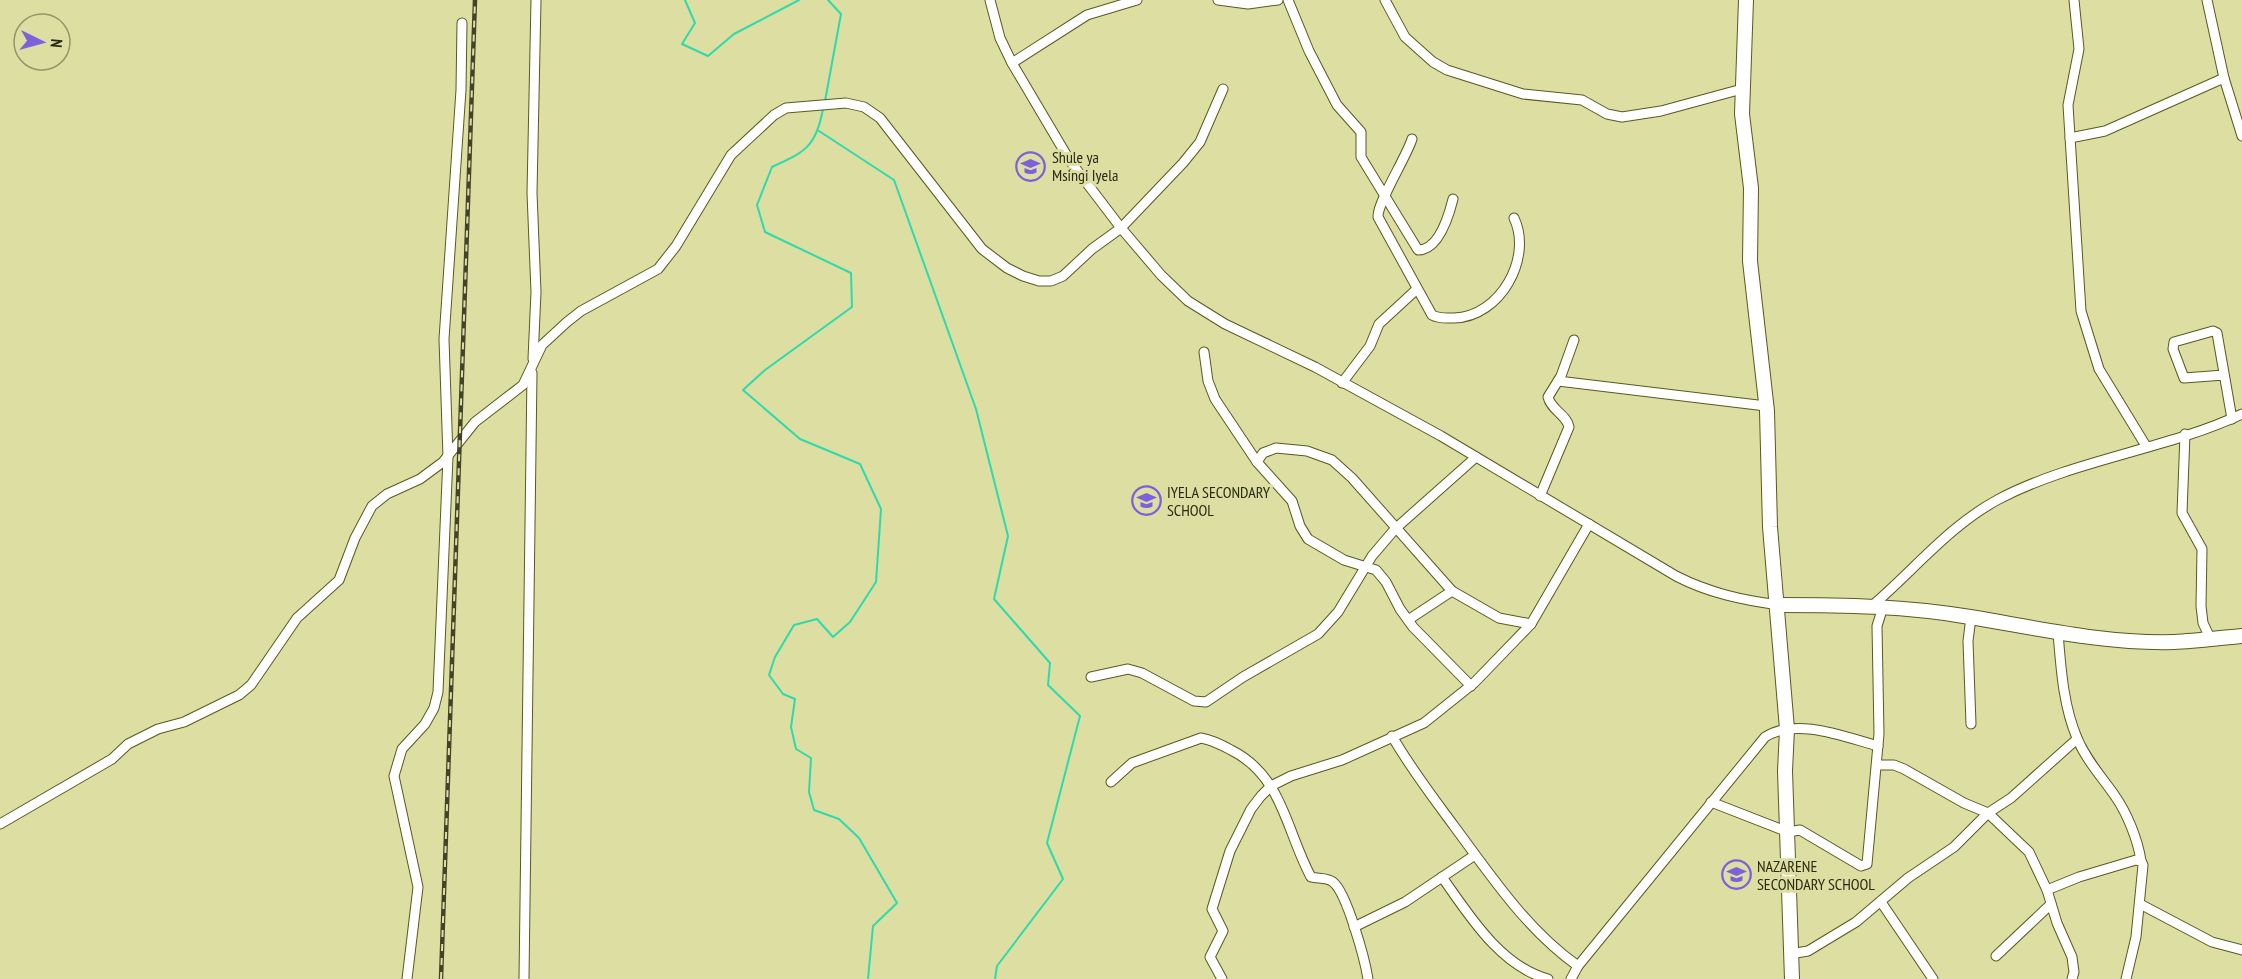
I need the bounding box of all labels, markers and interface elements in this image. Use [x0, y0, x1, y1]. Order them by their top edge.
north arrow [12, 12, 72, 72]
text: N [47, 38, 67, 48]
place label: Shule ya Msingi Iyela [1052, 147, 1118, 185]
school or university icon: Shule ya Msingi Iyela [1015, 150, 1047, 182]
place label: IYELA SECONDARY SCHOOL [1167, 482, 1271, 520]
school or university icon: IYELA SECONDARY SCHOOL [1130, 485, 1162, 517]
place label: NAZARENE SECONDARY SCHOOL [1757, 856, 1875, 894]
school or university icon: NAZARENE SECONDARY SCHOOL [1720, 859, 1752, 891]

